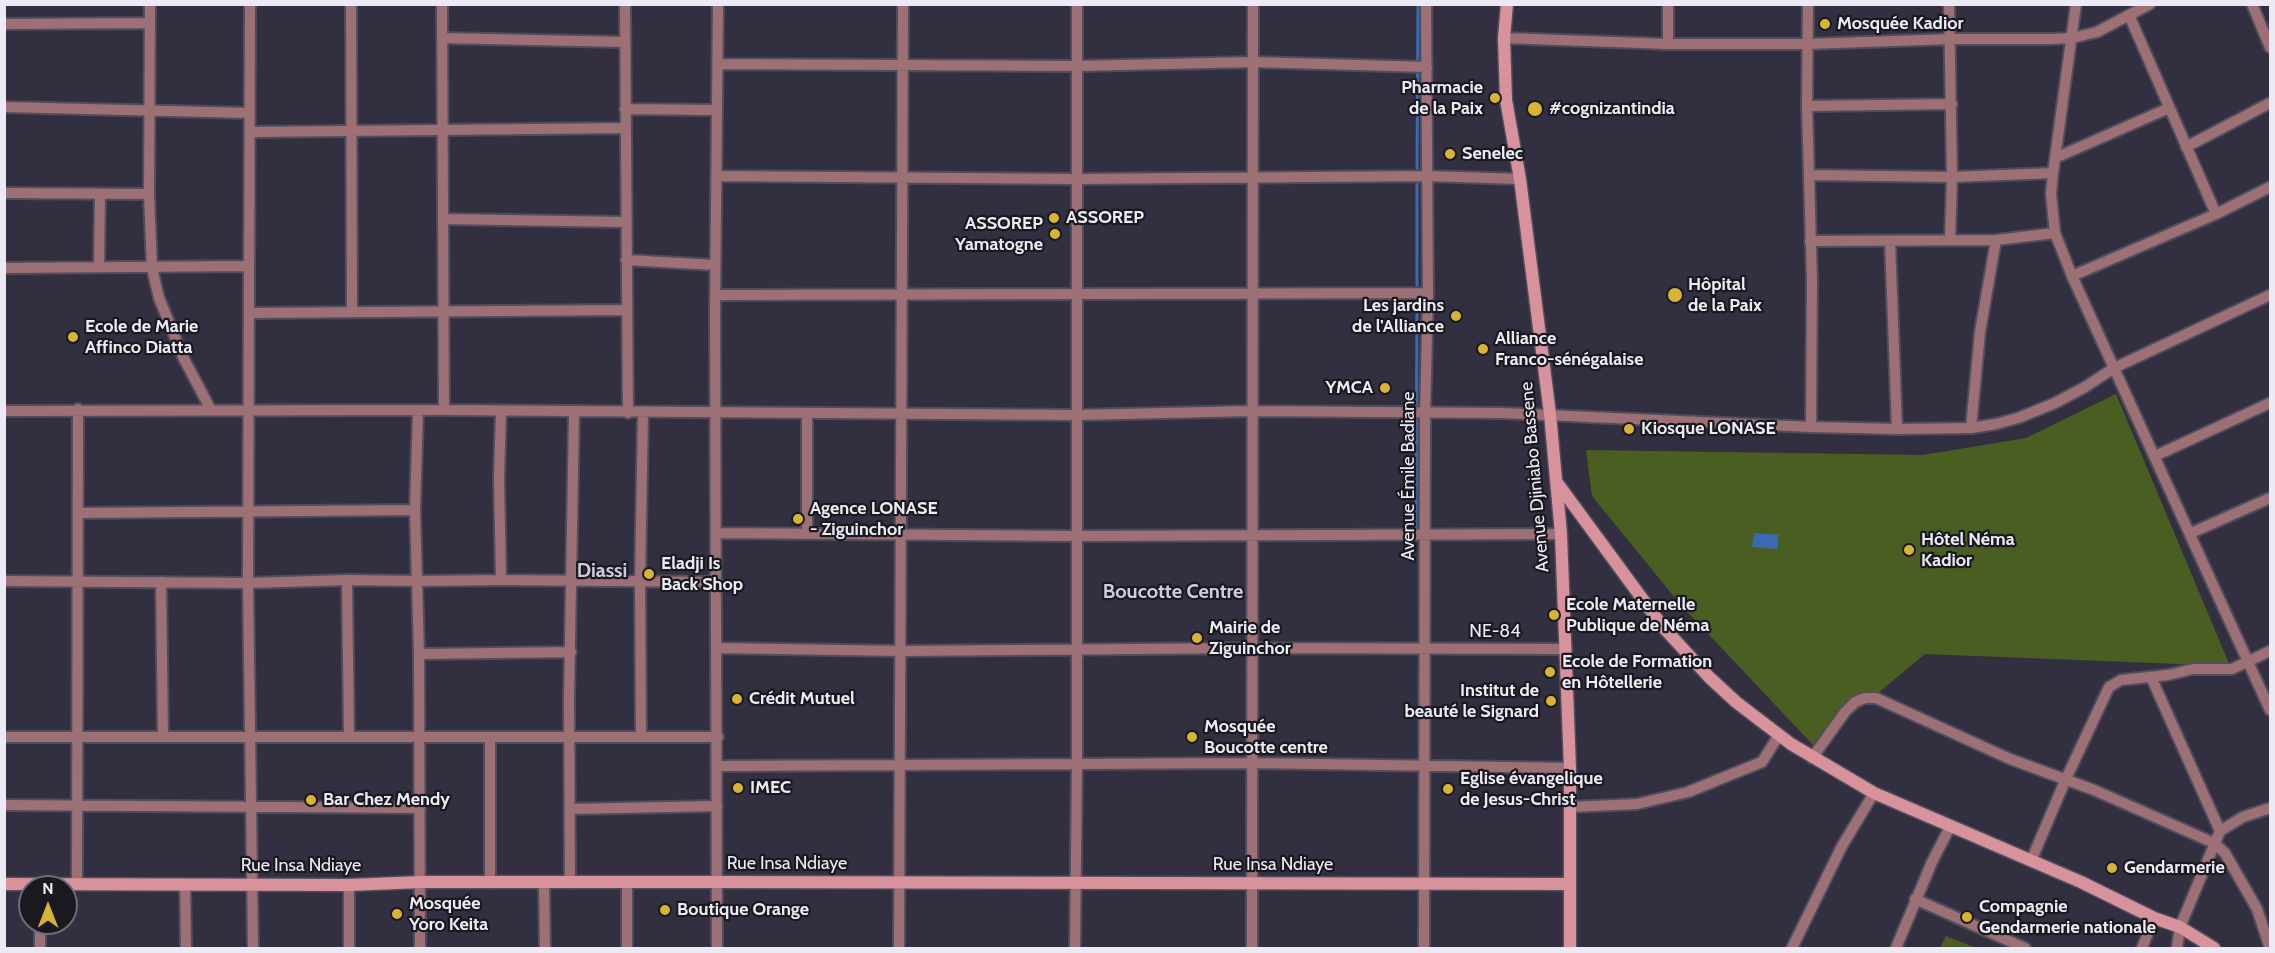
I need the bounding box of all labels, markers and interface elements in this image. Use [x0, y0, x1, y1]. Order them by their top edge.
place label: Mosquée Kadior [1837, 13, 1963, 35]
marker: Mosquée Kadior [1818, 17, 1832, 31]
place label: Pharmacie de la Paix [1401, 77, 1483, 119]
marker: Pharmacie de la Paix [1488, 91, 1502, 105]
place label: #cognizantindia [1549, 98, 1675, 120]
marker: #cognizantindia [1526, 100, 1544, 118]
place label: Senelec [1462, 143, 1523, 165]
marker: Senelec [1443, 147, 1457, 161]
place label: ASSOREP [1066, 207, 1144, 229]
marker: ASSOREP [1047, 211, 1061, 225]
place label: ASSOREP Yamatogne [955, 213, 1043, 256]
marker: ASSOREP Yamatogne [1048, 227, 1062, 241]
place label: Hôpital de la Paix [1688, 274, 1762, 316]
marker: Hôpital de la Paix [1666, 286, 1684, 304]
place label: Les jardins de l'Alliance [1352, 295, 1444, 338]
marker: Les jardins de l'Alliance [1449, 309, 1463, 323]
place label: Ecole de Marie Affinco Diatta [85, 316, 198, 358]
place label: Alliance Franco-sénégalaise [1495, 328, 1643, 370]
marker: Ecole de Marie Affinco Diatta [66, 330, 80, 344]
marker: Alliance Franco-sénégalaise [1476, 342, 1490, 356]
place label: YMCA [1325, 377, 1373, 399]
marker: YMCA [1378, 381, 1392, 395]
street label: Avenue Djiniabo Bassene [1516, 381, 1554, 573]
street label: Avenue Émile Badiane [1398, 391, 1420, 561]
place label: Kiosque LONASE [1641, 418, 1776, 440]
marker: Kiosque LONASE [1622, 422, 1636, 436]
place label: Agence LONASE - Ziguinchor [810, 498, 938, 540]
marker: Agence LONASE - Ziguinchor [791, 512, 805, 526]
place label: Hôtel Néma Kadior [1921, 529, 2015, 572]
marker: Hôtel Néma Kadior [1902, 543, 1916, 557]
place label: Eladji Is Back Shop [661, 553, 743, 596]
district label: Diassi [577, 559, 627, 583]
marker: Eladji Is Back Shop [642, 567, 656, 581]
district label: Boucotte Centre [1103, 580, 1243, 604]
place label: Ecole Maternelle Publique de Néma [1566, 594, 1709, 636]
marker: Ecole Maternelle Publique de Néma [1547, 608, 1561, 622]
place label: Mairie de Ziguinchor [1209, 617, 1291, 660]
street label: NE-84 [1469, 621, 1521, 643]
marker: Mairie de Ziguinchor [1190, 631, 1204, 645]
place label: Ecole de Formation en Hôtellerie [1562, 651, 1712, 694]
marker: Ecole de Formation en Hôtellerie [1543, 665, 1557, 679]
place label: Institut de beauté le Signard [1405, 680, 1539, 722]
place label: Crédit Mutuel [749, 688, 855, 710]
marker: Crédit Mutuel [730, 692, 744, 706]
marker: Institut de beauté le Signard [1544, 694, 1558, 708]
place label: Mosquée Boucotte centre [1204, 716, 1328, 758]
marker: Mosquée Boucotte centre [1185, 730, 1199, 744]
place label: Eglise évangelique de Jesus-Christ [1460, 768, 1603, 810]
place label: IMEC [750, 777, 791, 799]
marker: IMEC [731, 781, 745, 795]
marker: Eglise évangelique de Jesus-Christ [1441, 782, 1455, 796]
place label: Bar Chez Mendy [323, 789, 450, 811]
marker: Bar Chez Mendy [304, 793, 318, 807]
street label: Rue Insa Ndiaye [727, 853, 847, 875]
street label: Rue Insa Ndiaye [1213, 854, 1333, 876]
street label: Rue Insa Ndiaye [241, 855, 361, 877]
place label: Gendarmerie [2124, 857, 2225, 879]
marker: Gendarmerie [2105, 861, 2119, 875]
north arrow [18, 875, 78, 935]
text: N [42, 879, 54, 898]
place label: Mosquée Yoro Keita [409, 893, 488, 936]
place label: Compagnie Gendarmerie nationale [1979, 896, 2156, 938]
place label: Boutique Orange [677, 899, 809, 921]
marker: Boutique Orange [658, 903, 672, 917]
marker: Mosquée Yoro Keita [390, 907, 404, 921]
marker: Compagnie Gendarmerie nationale [1960, 910, 1974, 924]

